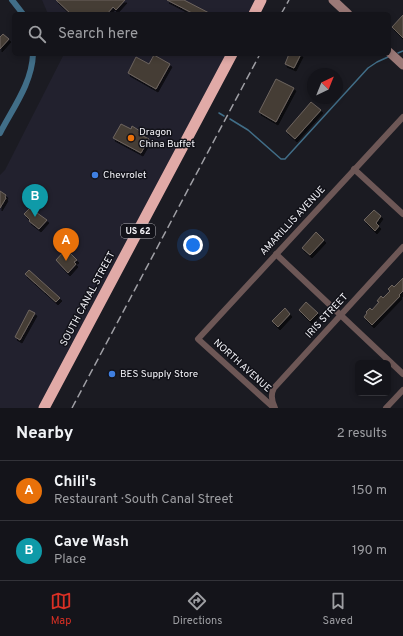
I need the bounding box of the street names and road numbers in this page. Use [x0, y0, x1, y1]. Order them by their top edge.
street label: AMARILLIS AVENUE [257, 183, 329, 259]
road number: US 62 [121, 224, 155, 238]
street label: SOUTH CANAL STREET [58, 249, 119, 349]
street label: IRIS STREET [303, 291, 351, 341]
street label: NORTH AVENUE [210, 337, 274, 395]

